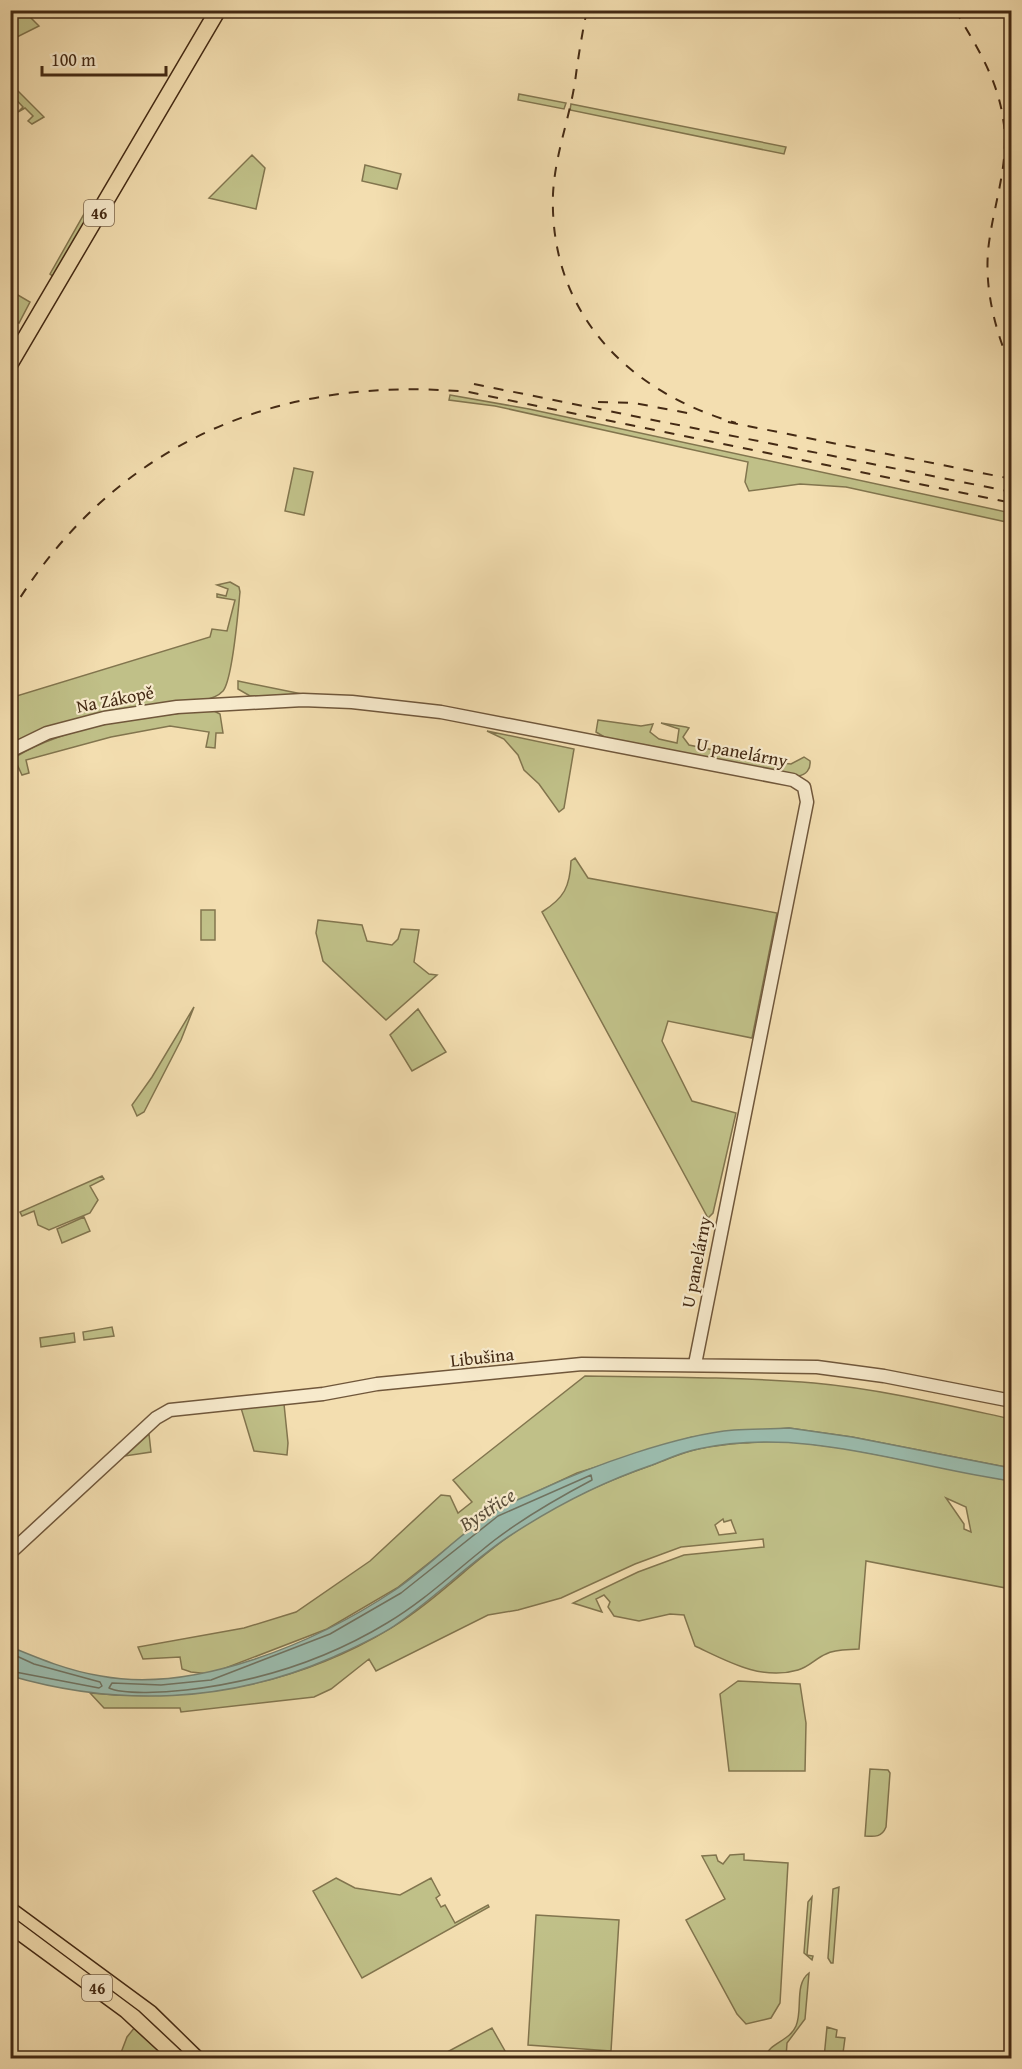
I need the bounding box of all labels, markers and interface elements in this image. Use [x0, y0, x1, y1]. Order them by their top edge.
scale bar [42, 39, 166, 77]
text: 100 m [51, 46, 96, 73]
road number: 46 [84, 200, 114, 226]
street label: Na Zákopě [74, 678, 156, 720]
street label: U panelárny [694, 730, 790, 774]
street label: U panelárny [674, 1214, 718, 1310]
street label: Libušina [449, 1340, 516, 1374]
water label: Bystřice [452, 1480, 521, 1538]
road number: 46 [82, 1975, 112, 2001]

